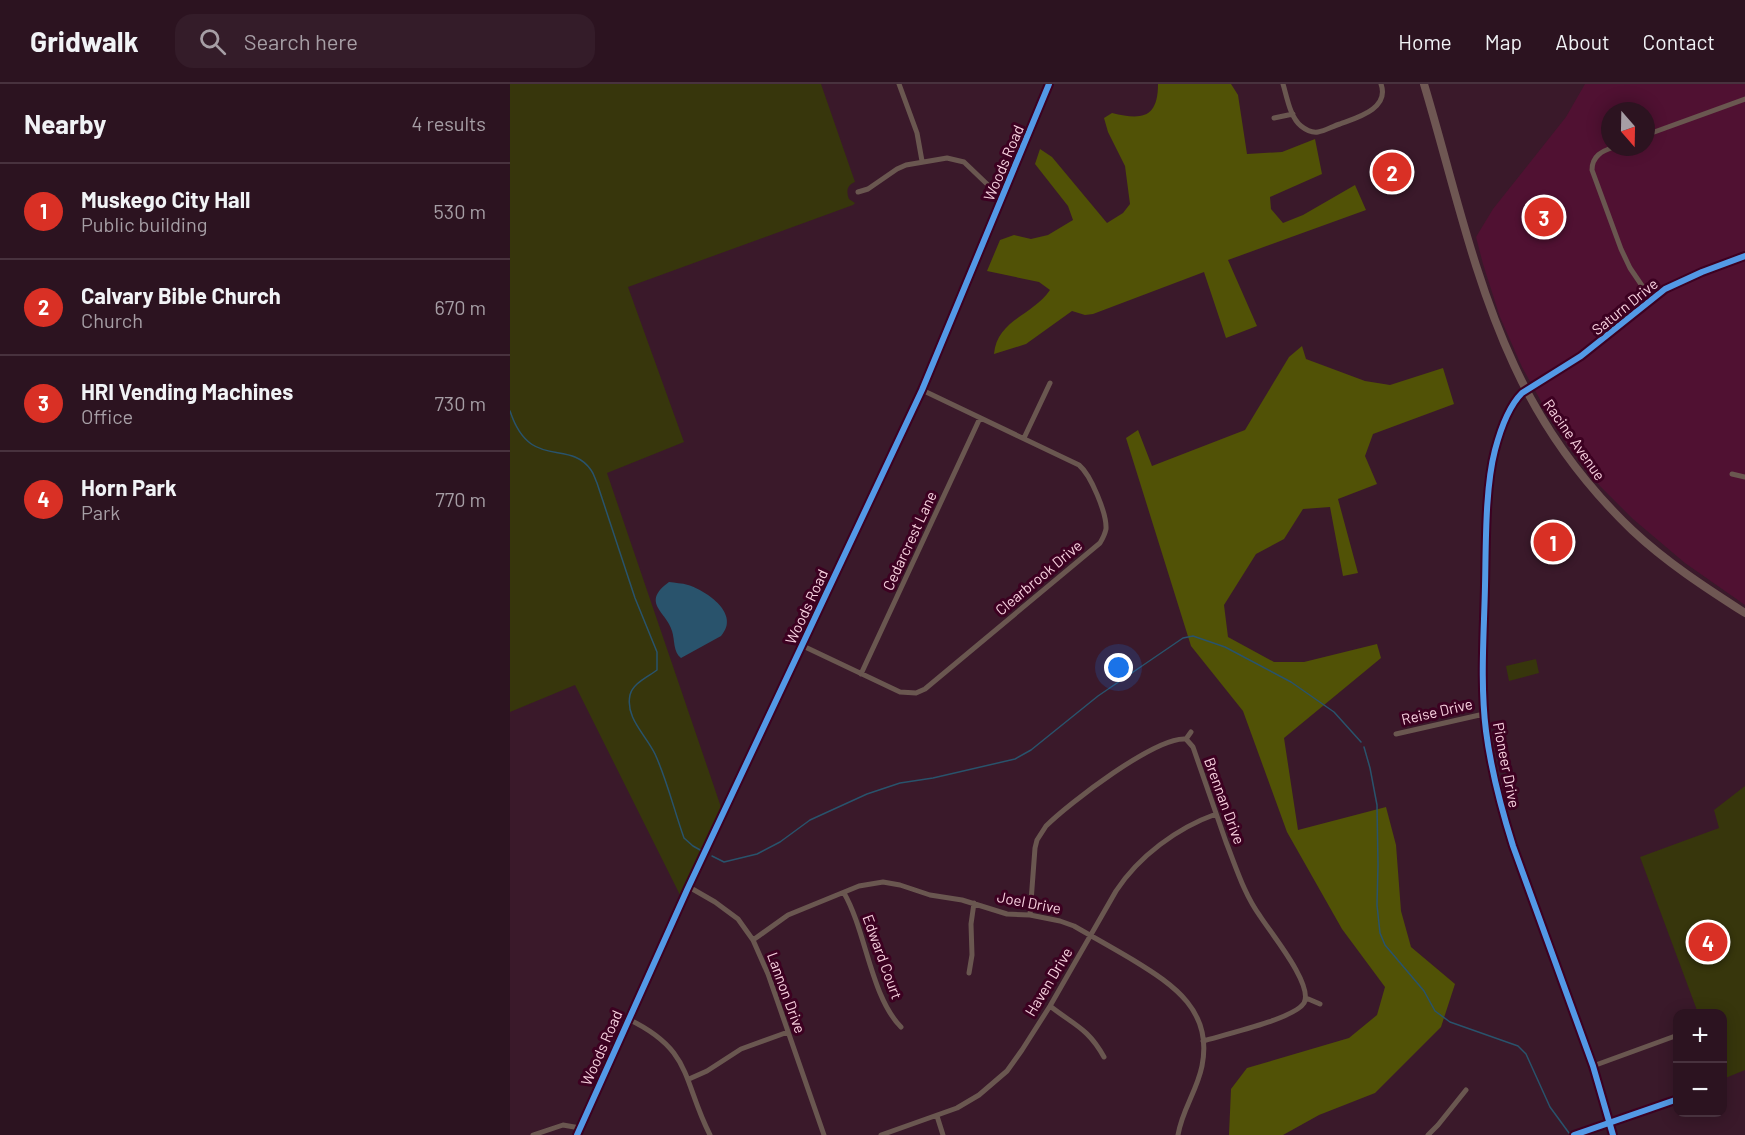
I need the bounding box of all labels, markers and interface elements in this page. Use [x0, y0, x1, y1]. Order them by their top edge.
search box [175, 14, 595, 68]
text: Gridwalk [30, 24, 139, 58]
icon: search [196, 25, 229, 58]
text: Search here [244, 28, 358, 54]
text: Home [1398, 29, 1452, 54]
text: Map [1485, 29, 1522, 54]
text: About [1555, 29, 1610, 54]
text: Contact [1643, 29, 1715, 54]
north arrow [1601, 102, 1655, 156]
text: Nearby [24, 108, 106, 139]
text: 4 results [411, 111, 486, 135]
street label: Woods Road [979, 122, 1027, 203]
pin: 2 [1372, 150, 1412, 194]
text: Muskego City Hall [81, 186, 250, 212]
pin: 3 [1524, 194, 1564, 240]
text: 1 [40, 199, 47, 223]
text: 530 m [434, 199, 486, 223]
text: Public building [81, 212, 207, 236]
street label: Saturn Drive [1588, 274, 1661, 338]
text: Calvary Bible Church [81, 282, 281, 308]
text: 2 [38, 295, 49, 319]
text: 670 m [434, 295, 486, 319]
text: Church [81, 308, 143, 332]
text: HRI Vending Machines [81, 378, 293, 404]
text: 3 [38, 391, 49, 415]
text: 730 m [434, 391, 486, 415]
street label: Racine Avenue [1540, 395, 1609, 484]
text: Office [81, 404, 133, 428]
text: Horn Park [81, 474, 177, 500]
text: 4 [37, 487, 50, 511]
text: 770 m [435, 487, 486, 511]
street label: Cedarcrest Lane [878, 488, 940, 593]
text: Park [81, 500, 120, 524]
pin: 1 [1534, 520, 1572, 564]
street label: Clearbrook Drive [991, 536, 1085, 619]
street label: Woods Road [781, 566, 831, 647]
your location [1104, 653, 1133, 682]
street label: Reise Drive [1399, 694, 1474, 728]
street label: Pioneer Drive [1490, 721, 1524, 809]
street label: Brennan Drive [1201, 755, 1249, 847]
street label: Joel Drive [996, 887, 1063, 917]
street label: Edward Court [859, 912, 907, 1001]
pin: 4 [1688, 920, 1728, 964]
street label: Haven Drive [1021, 944, 1076, 1019]
street label: Lannon Drive [764, 950, 810, 1036]
street label: Woods Road [577, 1007, 626, 1088]
map controls [1673, 1009, 1727, 1117]
button: + [1673, 1009, 1727, 1063]
button: − [1673, 1063, 1727, 1117]

